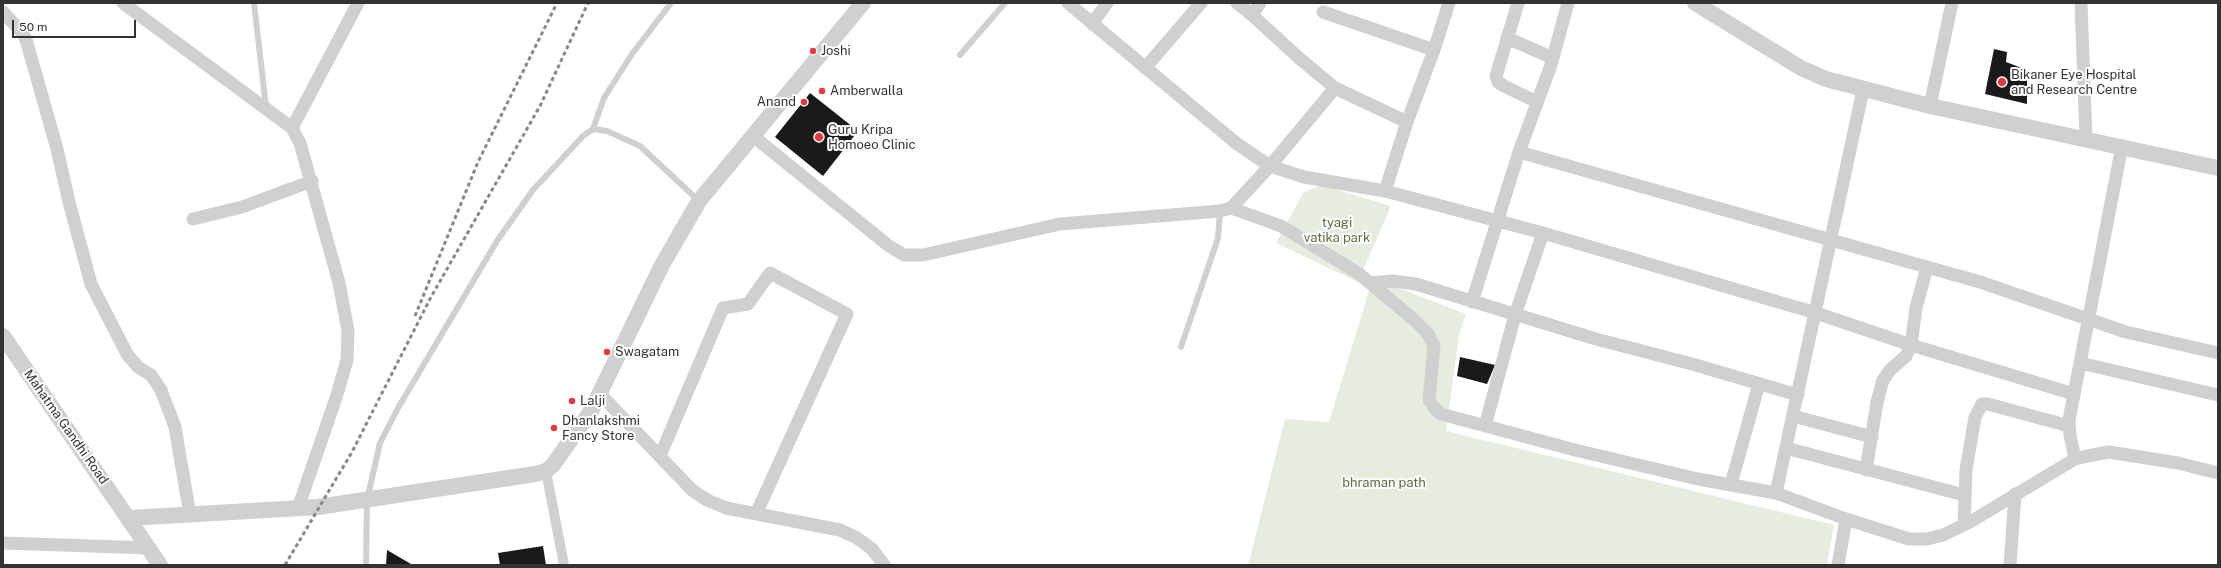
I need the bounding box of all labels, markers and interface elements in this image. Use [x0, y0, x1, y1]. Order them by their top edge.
scale bar [14, 12, 138, 38]
text: 50 m [19, 20, 47, 34]
place label: Joshi [821, 43, 851, 59]
marker: Joshi [808, 46, 818, 56]
place label: Bikaner Eye Hospital and Research Centre [2011, 67, 2137, 98]
marker: Bikaner Eye Hospital and Research Centre [1996, 76, 2008, 88]
place label: Amberwalla [830, 83, 903, 99]
marker: Amberwalla [817, 86, 827, 96]
place label: Anand [757, 94, 796, 110]
marker: Anand [799, 97, 809, 107]
place label: Guru Kripa Homoeo Clinic [828, 122, 916, 153]
marker: Guru Kripa Homoeo Clinic [813, 131, 825, 143]
park label: tyagi vatika park [1304, 215, 1370, 246]
place label: Swagatam [615, 344, 679, 360]
marker: Swagatam [602, 347, 612, 357]
street label: Mahatma Gandhi Road [20, 367, 112, 487]
place label: Lalji [580, 393, 605, 409]
marker: Lalji [567, 396, 577, 406]
place label: Dhanlakshmi Fancy Store [562, 413, 640, 444]
marker: Dhanlakshmi Fancy Store [549, 423, 559, 433]
park label: bhraman path [1342, 475, 1426, 491]

